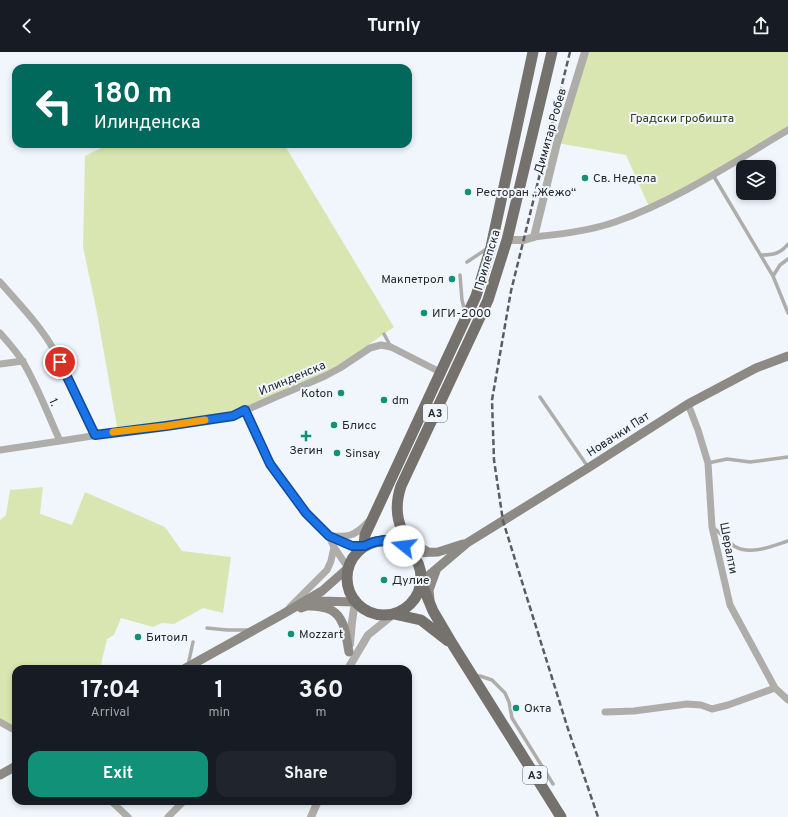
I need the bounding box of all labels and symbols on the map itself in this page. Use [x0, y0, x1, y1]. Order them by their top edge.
street label: Димитар Робев [531, 86, 571, 176]
park label: Градски гробишта [630, 111, 734, 127]
place label: Св. Недела [593, 171, 656, 187]
marker: Св. Недела [580, 173, 590, 183]
place label: Ресторан „Жежо“ [476, 185, 576, 201]
marker: Ресторан „Жежо“ [463, 187, 473, 197]
street label: Прилепска [471, 228, 505, 292]
place label: Макпетрол [381, 272, 444, 288]
marker: Макпетрол [447, 274, 457, 284]
place label: ИГИ-2000 [432, 306, 491, 322]
marker: ИГИ-2000 [419, 308, 429, 318]
pin [43, 345, 77, 379]
street label: Илинденска [257, 358, 328, 400]
place label: Koton [301, 386, 333, 402]
marker: Koton [336, 388, 346, 398]
place label: dm [392, 393, 409, 409]
marker: dm [379, 395, 389, 405]
street label: 1. [44, 396, 62, 409]
road number: A3 [423, 404, 447, 422]
street label: Новачки Пат [584, 408, 653, 461]
place label: Блисс [342, 418, 376, 434]
marker: Блисс [329, 420, 339, 430]
marker: Зегин [301, 431, 311, 441]
place label: Зегин [289, 443, 323, 459]
place label: Sinsay [345, 446, 380, 462]
marker: Sinsay [332, 448, 342, 458]
street label: Шералти [715, 521, 741, 575]
position arrow [383, 525, 425, 567]
place label: Дулие [392, 573, 429, 589]
marker: Дулие [379, 575, 389, 585]
place label: Mozzart [299, 627, 343, 643]
marker: Mozzart [286, 629, 296, 639]
place label: Битоил [146, 630, 188, 646]
marker: Битоил [133, 632, 143, 642]
place label: Окта [524, 701, 551, 717]
marker: Окта [511, 703, 521, 713]
road number: A3 [523, 766, 547, 784]

